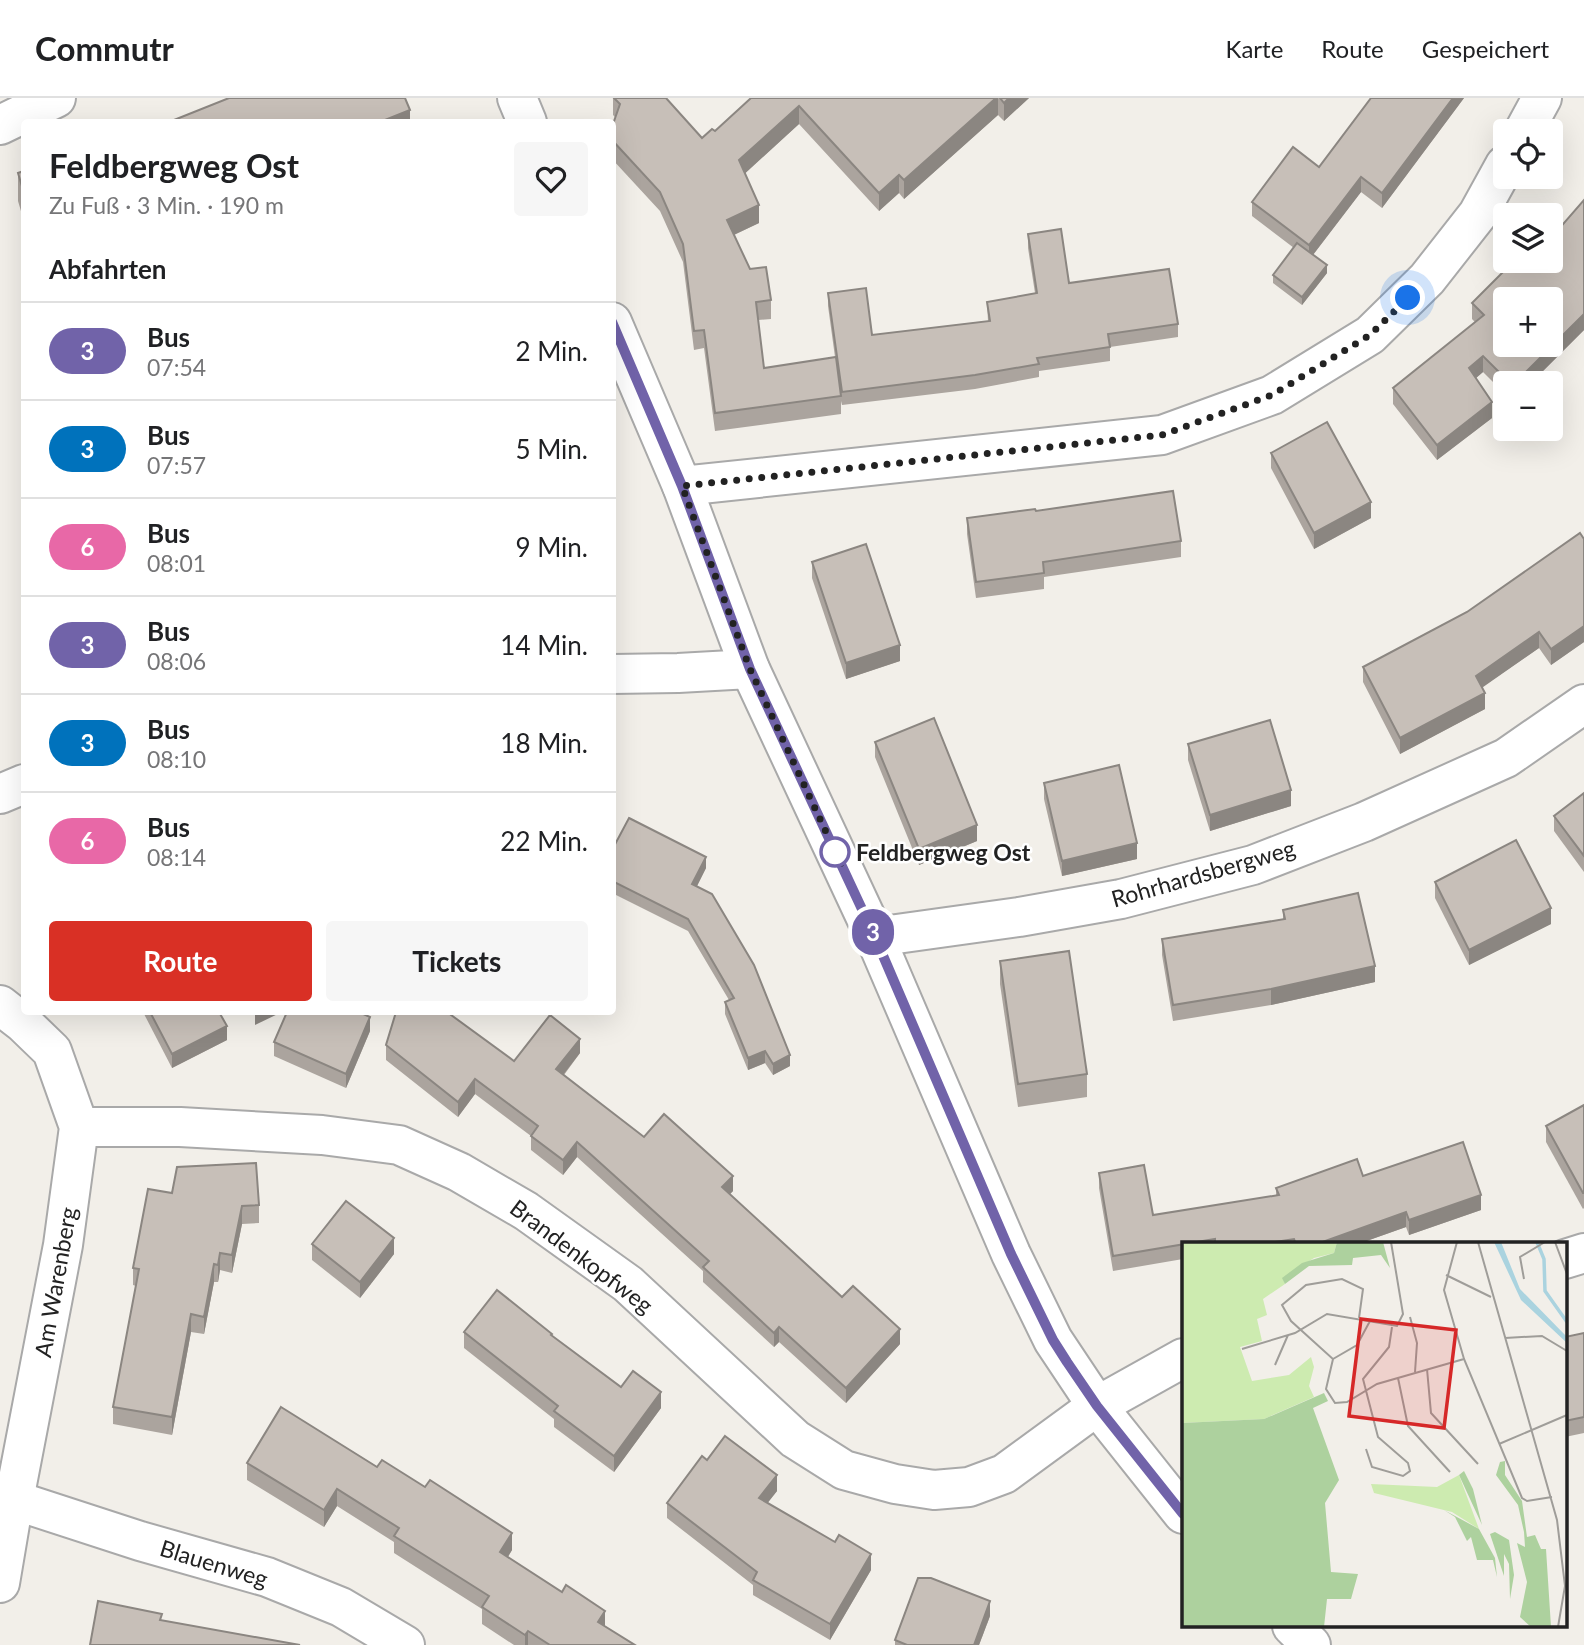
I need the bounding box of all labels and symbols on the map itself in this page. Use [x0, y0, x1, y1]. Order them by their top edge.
your location [1390, 280, 1425, 315]
street label: Rohrhardsbergweg [1108, 833, 1298, 913]
marker: Feldbergweg Ost [820, 837, 850, 867]
place label: Feldbergweg Ost [856, 838, 1031, 866]
line badge: 3 [850, 909, 896, 955]
street label: Brandenkopfweg [505, 1193, 659, 1319]
street label: Am Warenberg [28, 1205, 82, 1359]
inset map [1182, 1242, 1566, 1628]
street label: Blauenweg [157, 1533, 271, 1593]

